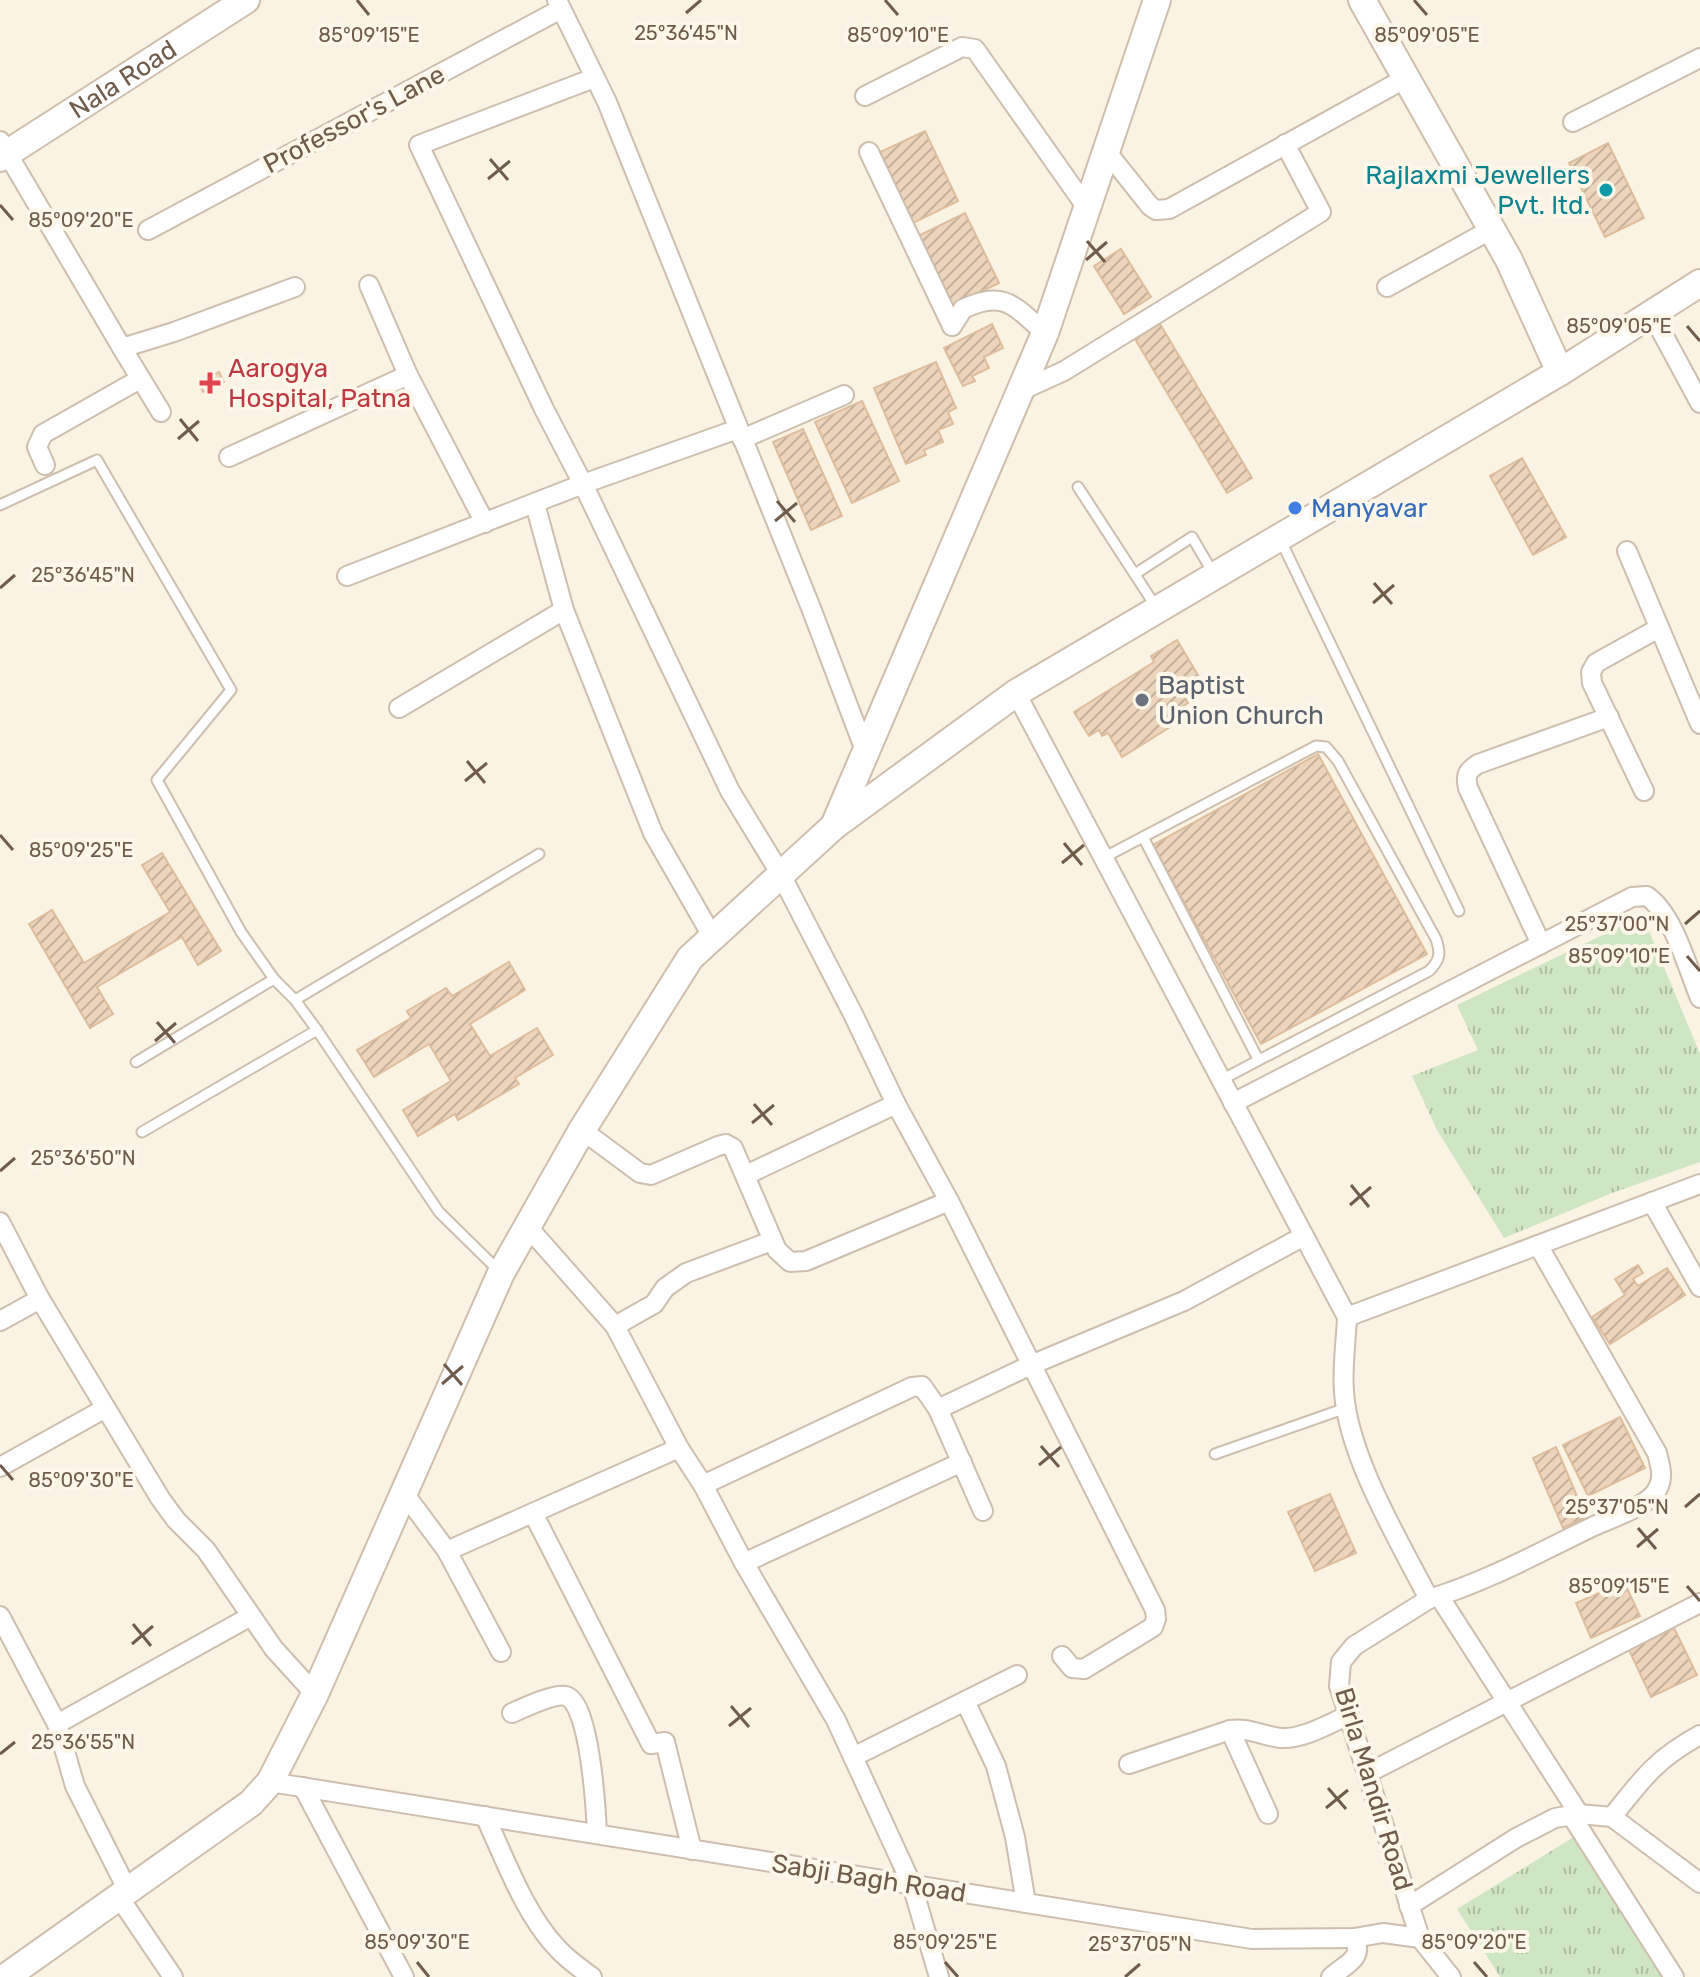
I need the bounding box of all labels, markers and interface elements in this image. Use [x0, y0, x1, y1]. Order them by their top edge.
text: 25°36'45"N [634, 21, 738, 45]
text: 85°09'15"E [318, 23, 420, 47]
text: 85°09'10"E [847, 23, 949, 47]
text: 85°09'05"E [1374, 23, 1480, 47]
street label: Nala Road [64, 34, 182, 125]
street label: Professor's Lane [258, 59, 450, 180]
place label: Rajlaxmi Jewellers Pvt. ltd. [1365, 160, 1590, 221]
marker: Rajlaxmi Jewellers Pvt. ltd. [1597, 181, 1615, 199]
text: 85°09'20"E [28, 208, 134, 232]
text: 85°09'05"E [1566, 314, 1672, 338]
place label: Aarogya Hospital, Patna [228, 353, 411, 414]
marker: Aarogya Hospital, Patna [199, 372, 221, 394]
place label: Manyavar [1311, 493, 1428, 524]
marker: Manyavar [1286, 499, 1304, 517]
text: 25°36'45"N [31, 563, 135, 587]
place label: Baptist Union Church [1158, 670, 1324, 731]
marker: Baptist Union Church [1133, 691, 1151, 709]
text: 85°09'25"E [29, 838, 133, 862]
text: 25°37'00"N [1565, 912, 1669, 936]
text: 85°09'10"E [1568, 944, 1670, 968]
text: 25°36'50"N [30, 1146, 136, 1170]
text: 85°09'30"E [28, 1468, 134, 1492]
text: 25°37'05"N [1565, 1495, 1669, 1519]
text: 85°09'15"E [1568, 1574, 1670, 1598]
street label: Birla Mandir Road [1328, 1684, 1419, 1894]
text: 25°36'55"N [31, 1730, 135, 1754]
street label: Sabji Bagh Road [770, 1848, 968, 1909]
text: 85°09'30"E [364, 1930, 470, 1954]
text: 85°09'25"E [893, 1930, 997, 1954]
text: 85°09'20"E [1421, 1930, 1527, 1954]
text: 25°37'05"N [1088, 1932, 1192, 1956]

